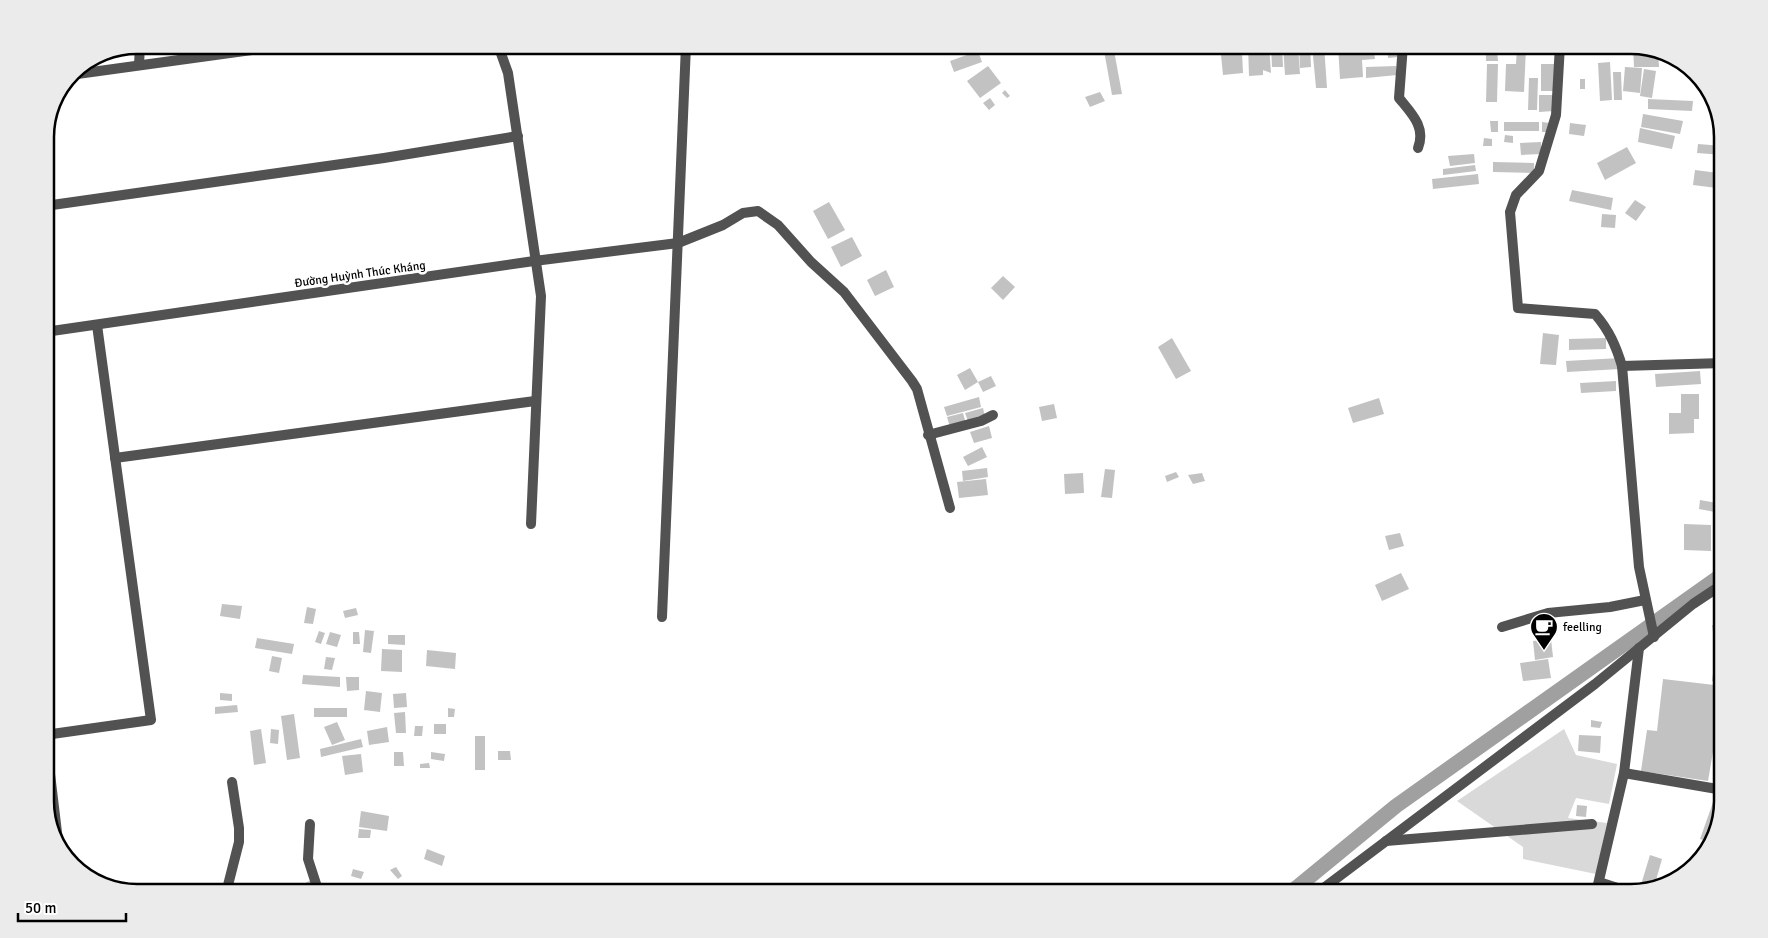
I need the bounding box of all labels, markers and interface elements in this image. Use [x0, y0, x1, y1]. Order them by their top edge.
street label: Đường Huỳnh Thúc Kháng [294, 258, 427, 291]
cafe icon: feelling [1529, 612, 1559, 651]
place label: feelling [1563, 620, 1602, 635]
scale bar [18, 890, 125, 922]
text: 50 m [25, 899, 56, 917]

